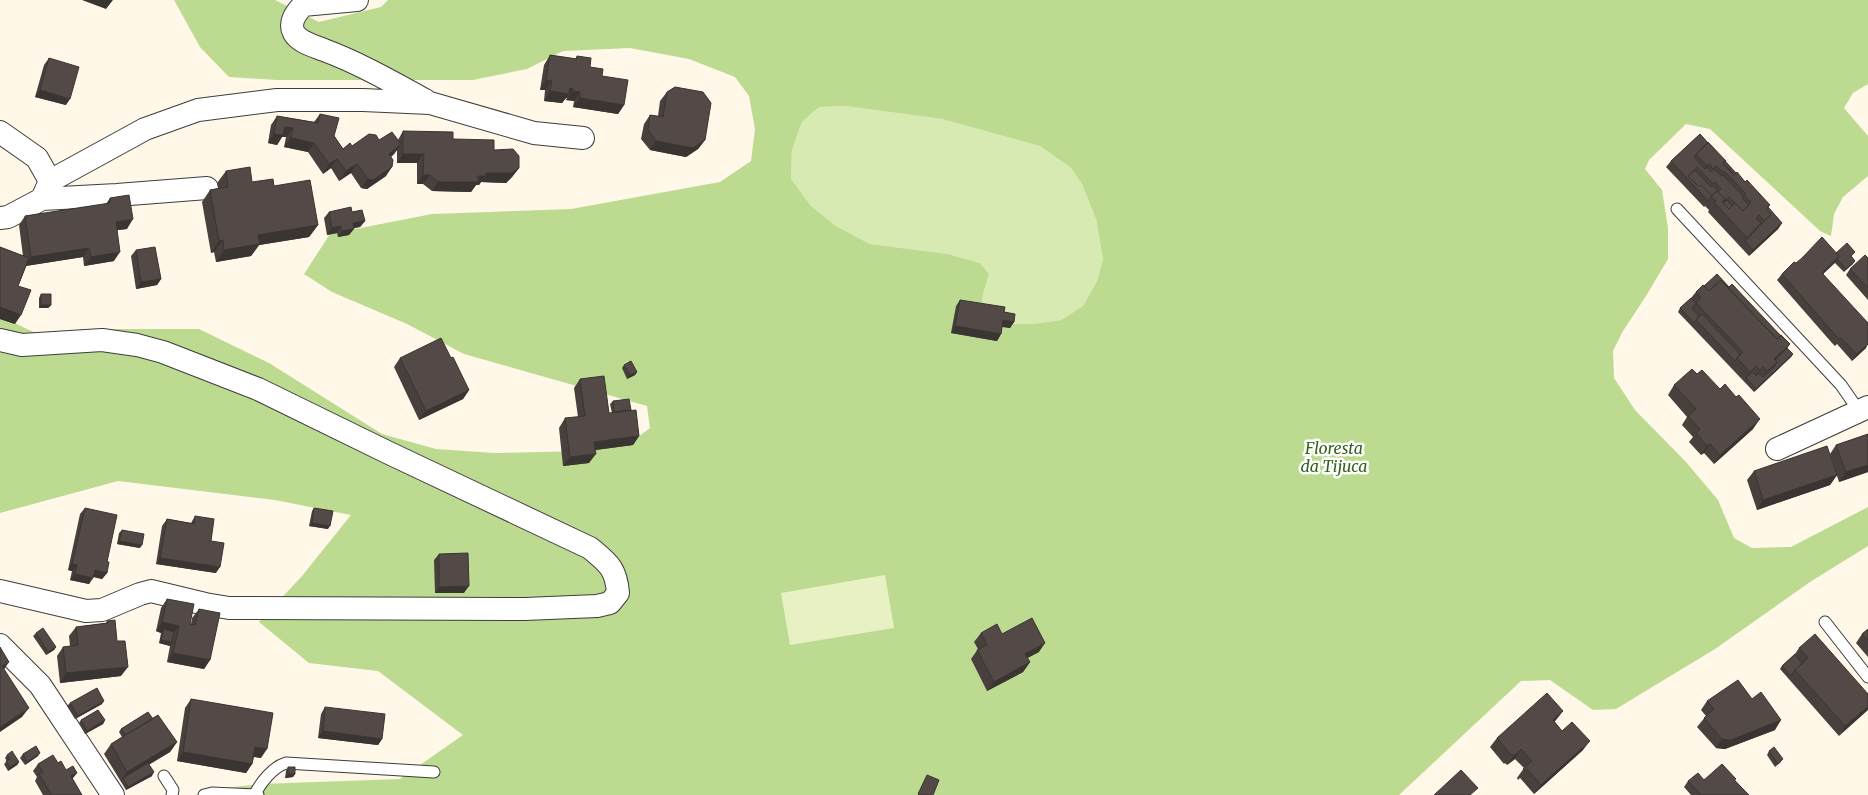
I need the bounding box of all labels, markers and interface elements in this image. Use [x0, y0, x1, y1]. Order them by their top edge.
park label: Floresta da Tijuca [1300, 438, 1368, 476]

